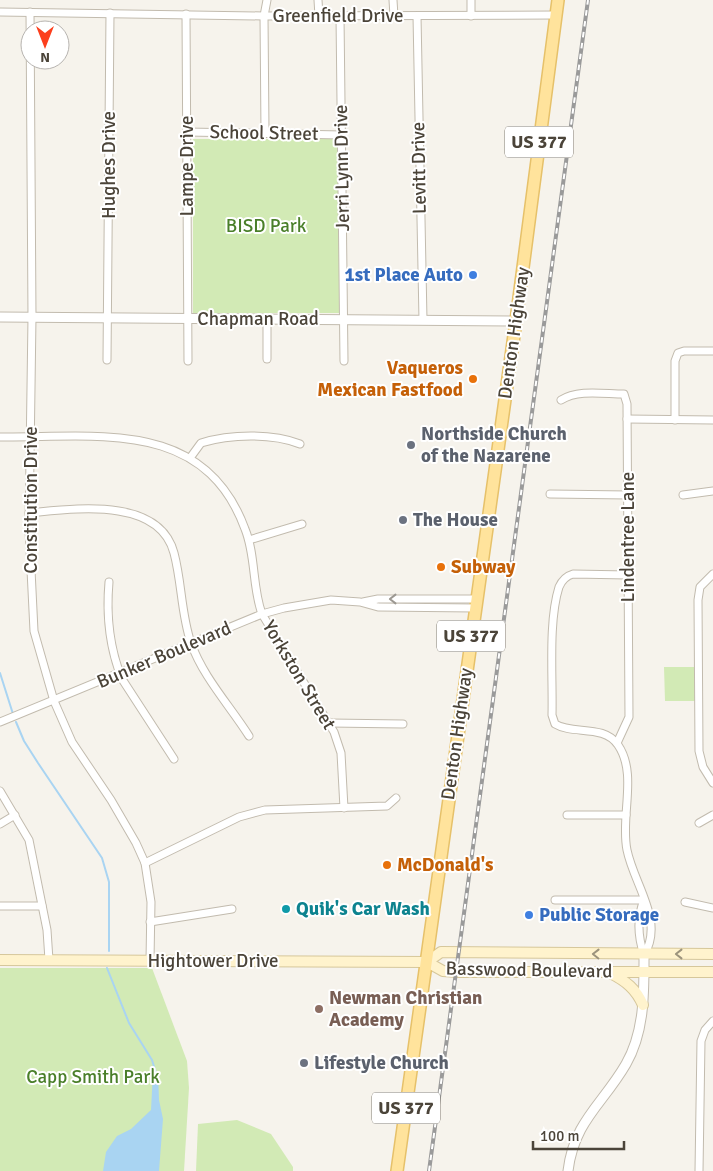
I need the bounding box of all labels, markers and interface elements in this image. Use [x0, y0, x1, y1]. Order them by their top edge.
street label: Greenfield Drive [273, 4, 404, 28]
north arrow [20, 20, 70, 70]
text: N [40, 49, 50, 66]
street label: Jerri Lynn Drive [329, 104, 355, 232]
street label: Hughes Drive [97, 111, 121, 219]
street label: Lampe Drive [175, 116, 199, 216]
street label: School Street [209, 120, 319, 146]
street label: Levitt Drive [406, 122, 432, 214]
road number: US 377 [505, 126, 573, 158]
park label: BISD Park [226, 214, 307, 238]
place label: 1st Place Auto [345, 263, 463, 287]
street label: Denton Highway [493, 265, 535, 401]
marker: 1st Place Auto [467, 269, 479, 281]
street label: Chapman Road [197, 307, 319, 331]
place label: Vaqueros Mexican Fastfood [317, 356, 463, 402]
marker: Vaqueros Mexican Fastfood [467, 373, 479, 385]
place label: Northside Church of the Nazarene [421, 422, 567, 468]
street label: Constitution Drive [19, 426, 43, 574]
marker: Northside Church of the Nazarene [405, 439, 417, 451]
street label: Lindentree Lane [616, 472, 640, 602]
place label: The House [413, 508, 498, 532]
marker: The House [397, 514, 409, 526]
place label: Subway [451, 555, 516, 579]
marker: Subway [435, 561, 447, 573]
one-way arrow [388, 594, 396, 604]
street label: Bunker Boulevard [93, 616, 235, 694]
street label: Yorkston Street [257, 616, 341, 734]
road number: US 377 [437, 620, 505, 652]
street label: Denton Highway [436, 666, 478, 802]
place label: McDonald's [397, 853, 493, 877]
marker: McDonald's [381, 859, 393, 871]
place label: Quik's Car Wash [296, 897, 430, 921]
marker: Quik's Car Wash [280, 903, 292, 915]
place label: Public Storage [539, 903, 659, 927]
marker: Public Storage [523, 909, 535, 921]
street label: Hightower Drive [147, 949, 279, 973]
one-way arrow [591, 949, 599, 959]
one-way arrow [674, 949, 682, 959]
street label: Basswood Boulevard [445, 957, 613, 983]
place label: Newman Christian Academy [329, 986, 482, 1032]
marker: Newman Christian Academy [313, 1003, 325, 1015]
place label: Lifestyle Church [314, 1051, 449, 1075]
marker: Lifestyle Church [298, 1057, 310, 1069]
park label: Capp Smith Park [26, 1065, 160, 1089]
road number: US 377 [372, 1092, 440, 1124]
scale bar [533, 1118, 624, 1150]
text: 100 m [540, 1127, 580, 1145]

